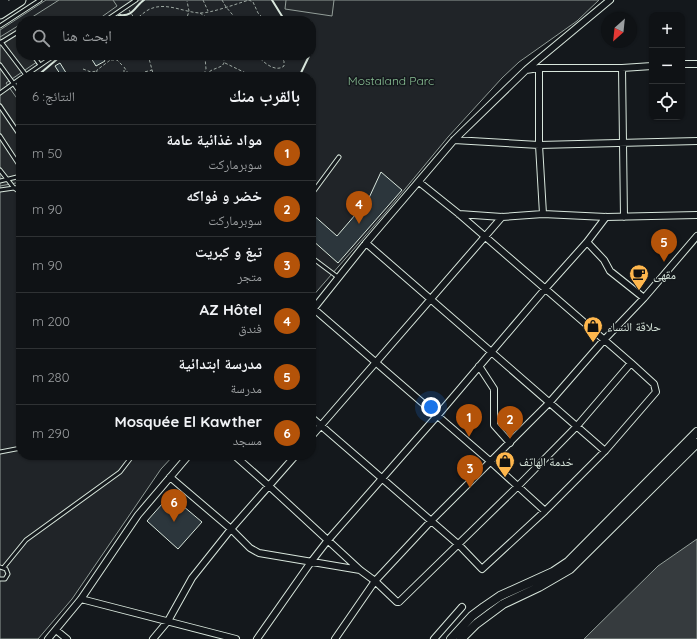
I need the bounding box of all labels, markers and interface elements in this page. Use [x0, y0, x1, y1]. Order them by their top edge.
north arrow [601, 12, 637, 48]
map controls [649, 12, 685, 120]
button: + [649, 12, 685, 48]
search box [16, 16, 316, 60]
text: ابحث هنا [62, 26, 112, 45]
icon: search [30, 27, 52, 49]
button: − [649, 48, 685, 84]
park label: Mostaland Parc [348, 73, 434, 88]
button: locate [649, 84, 685, 120]
text: بالقرب منك [229, 85, 300, 106]
text: النتائج: 6 [32, 88, 75, 104]
text: مواد غذائية عامة [166, 130, 262, 149]
text: 50 m [32, 145, 62, 161]
text: 1 [284, 145, 290, 161]
text: سوبرماركت [208, 156, 262, 172]
text: خضر و فواكه [186, 186, 262, 205]
pin: 4 [346, 191, 372, 224]
text: 90 m [32, 201, 62, 217]
text: 2 [283, 201, 291, 217]
text: سوبرماركت [208, 212, 262, 228]
pin: 5 [651, 229, 677, 262]
text: تبغ و كبريت [195, 242, 262, 261]
text: 90 m [32, 257, 62, 273]
text: 3 [284, 257, 291, 273]
cafe icon: مقهى [628, 263, 650, 291]
place label: مقهى [653, 267, 676, 282]
text: متجر [237, 268, 262, 284]
text: AZ Hôtel [199, 300, 262, 319]
text: 200 m [32, 313, 70, 329]
text: 4 [283, 313, 291, 329]
shop icon: حلاقة النساء [582, 315, 604, 343]
place label: حلاقة النساء [607, 319, 661, 334]
text: فندق [238, 320, 262, 336]
text: مدرسة ابتدائية [178, 354, 262, 373]
text: 280 m [32, 369, 69, 385]
text: 5 [283, 369, 291, 385]
text: مدرسة [230, 380, 262, 396]
your location [421, 397, 441, 417]
pin: 1 [456, 404, 482, 437]
pin: 2 [497, 406, 523, 439]
text: Mosquée El Kawther [114, 412, 262, 431]
text: 290 m [32, 425, 70, 441]
text: 6 [283, 425, 291, 441]
text: مسجد [233, 432, 262, 448]
shop icon: خدمة الهاتف [494, 450, 516, 478]
place label: خدمة الهاتف [519, 454, 574, 469]
pin: 3 [457, 455, 483, 488]
pin: 6 [161, 489, 187, 522]

